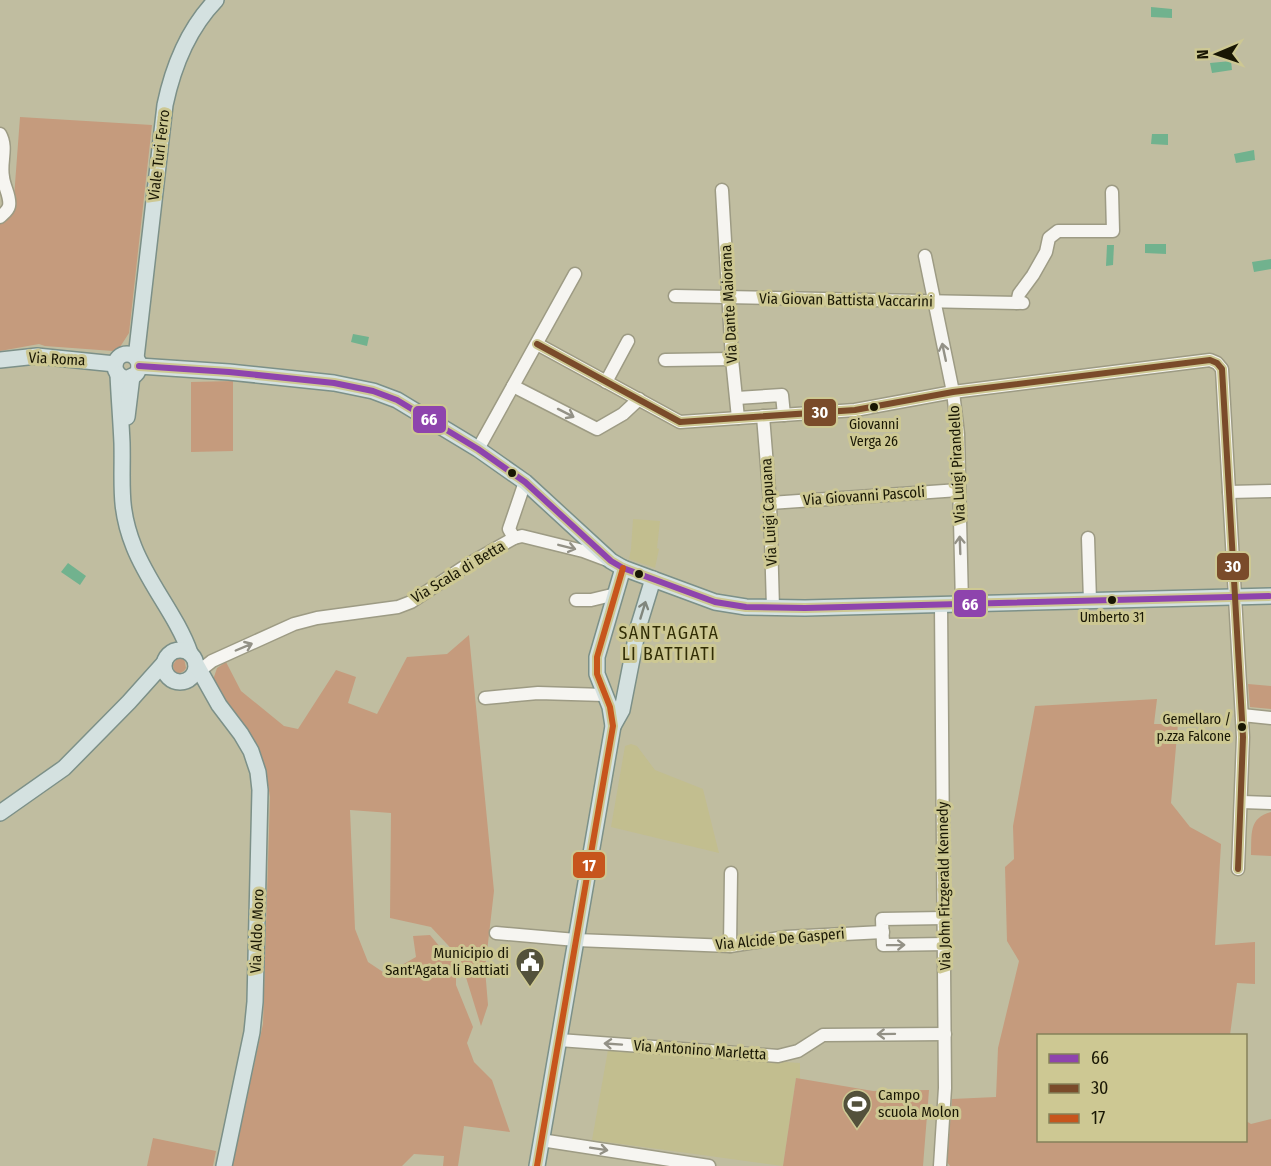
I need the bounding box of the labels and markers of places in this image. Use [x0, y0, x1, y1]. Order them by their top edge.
marker: Giovanni Verga 26 [868, 401, 880, 413]
place label: Giovanni Verga 26 [849, 416, 899, 450]
unlabelled marker [506, 467, 518, 479]
unlabelled marker [633, 568, 645, 580]
marker: Umberto 31 [1106, 594, 1118, 606]
place label: Umberto 31 [1080, 609, 1144, 626]
place label: Gemellaro / p.zza Falcone [1157, 711, 1231, 745]
marker: Gemellaro / p.zza Falcone [1236, 721, 1248, 733]
place label: Municipio di Sant'Agata li Battiati [385, 944, 509, 979]
public building icon: Municipio di Sant'Agata li Battiati [514, 946, 546, 988]
place label: Campo scuola Molon [878, 1086, 959, 1121]
sports icon: Campo scuola Molon [841, 1088, 873, 1130]

